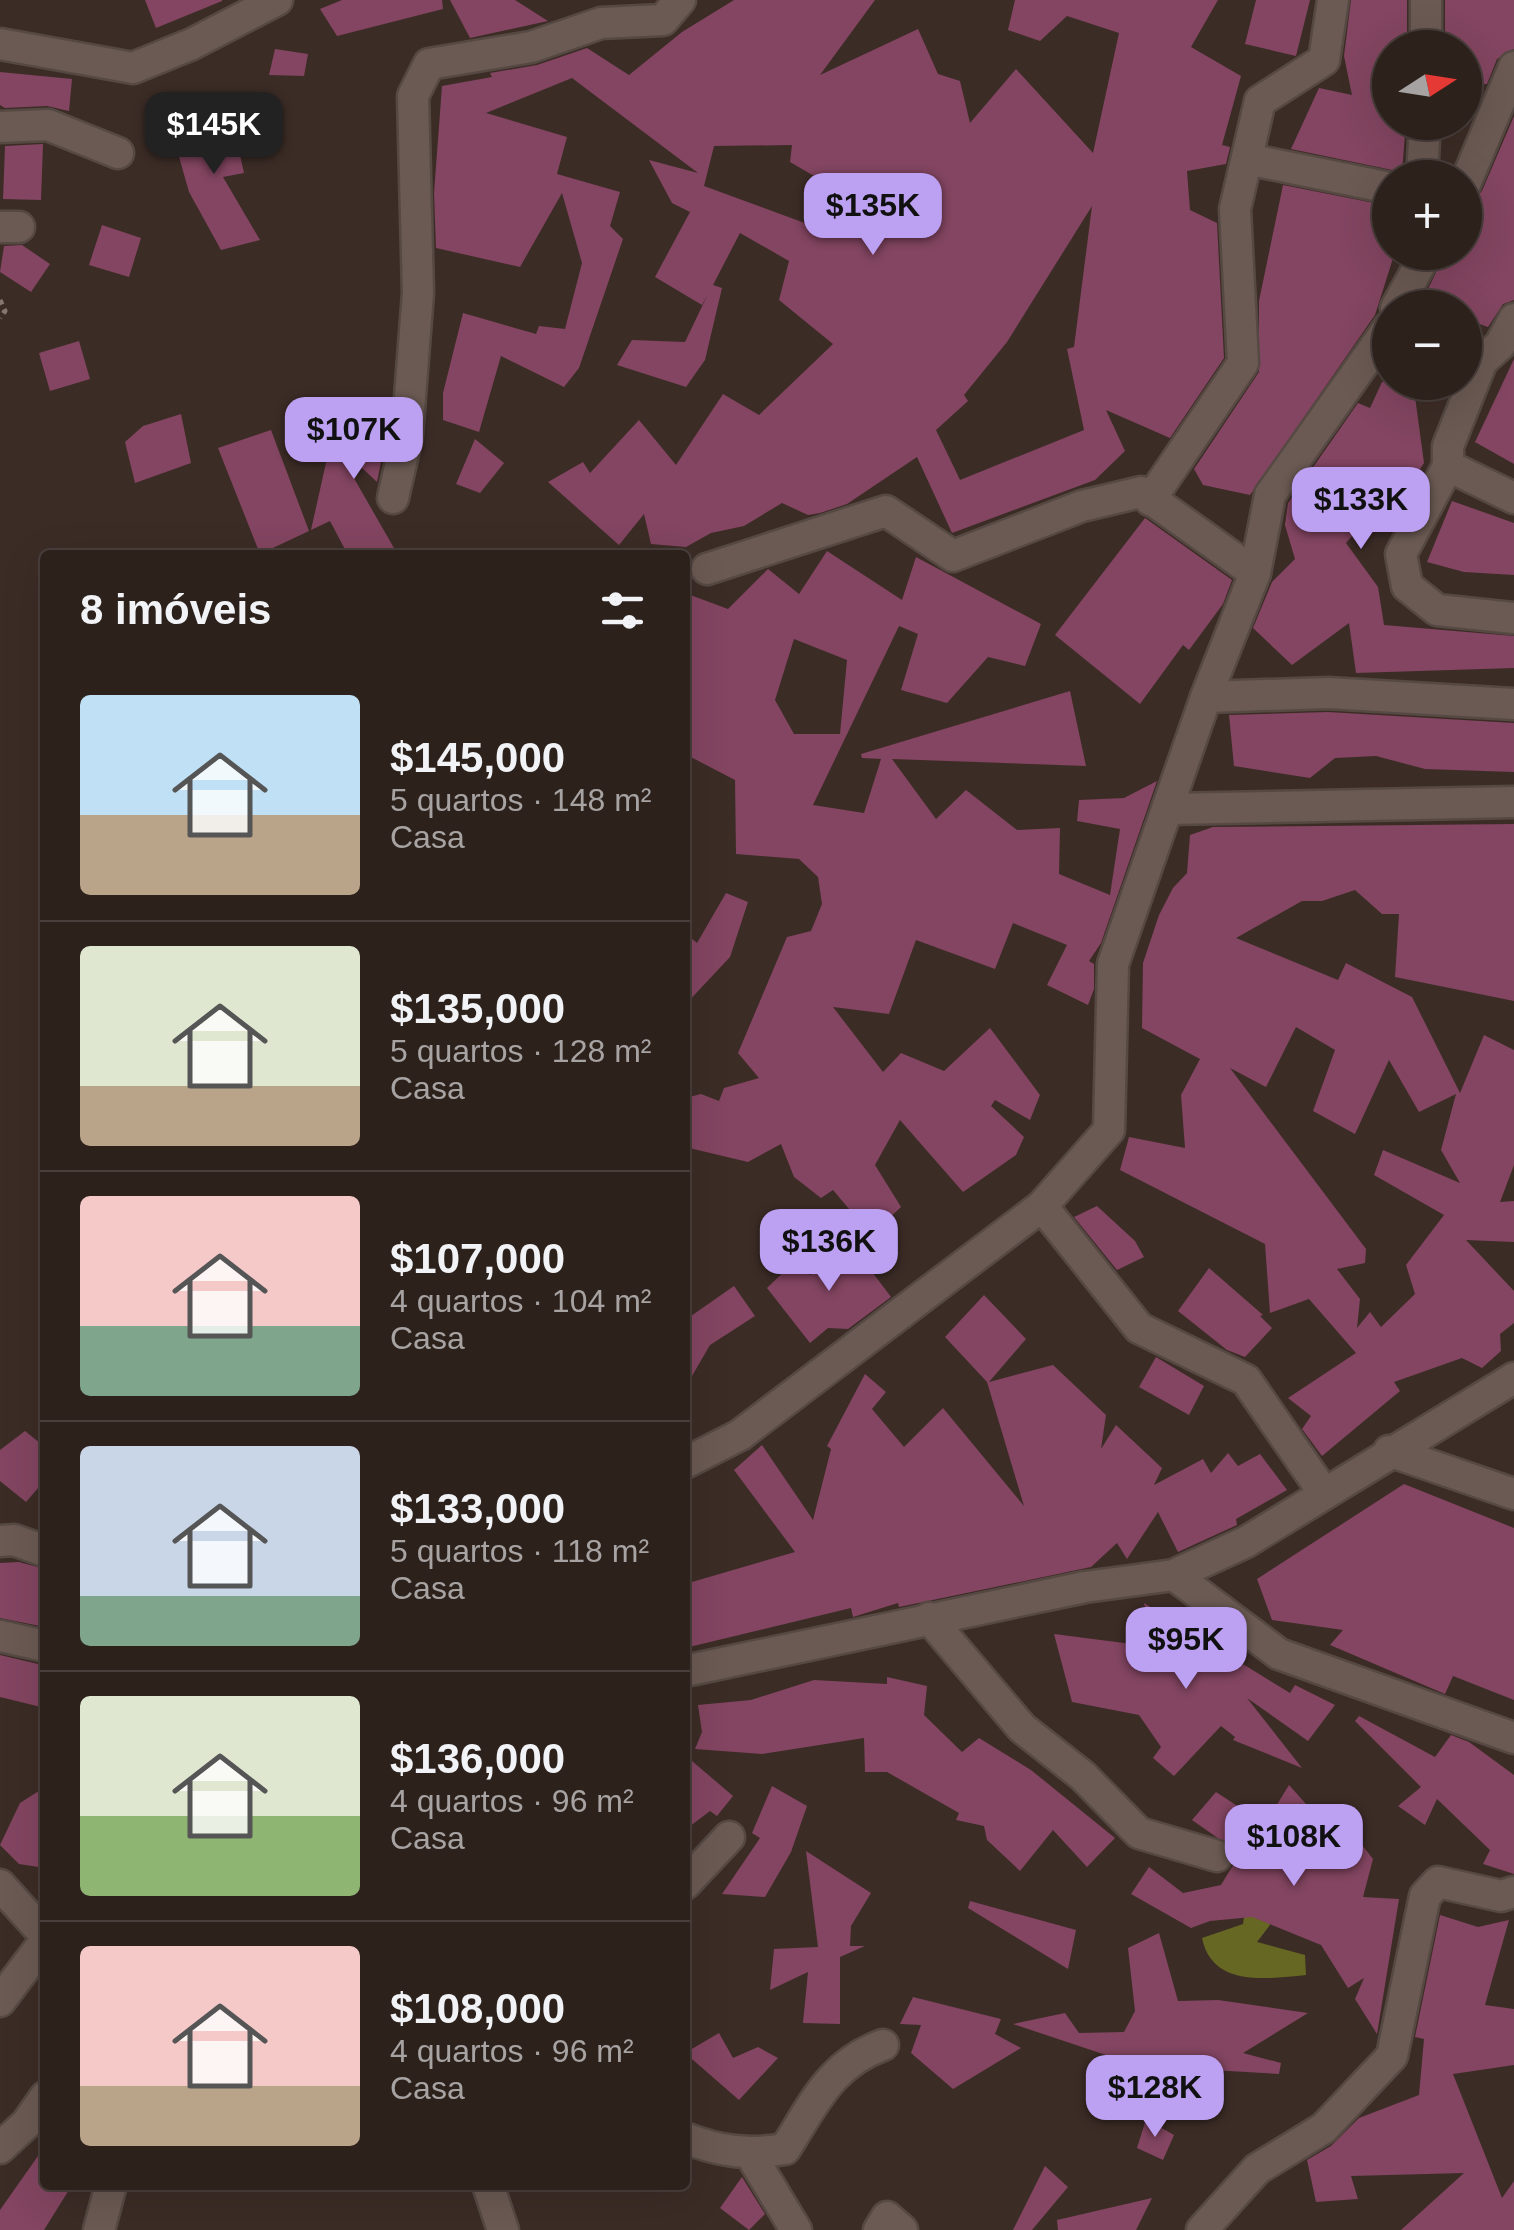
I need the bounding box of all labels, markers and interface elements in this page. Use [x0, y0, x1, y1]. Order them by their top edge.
north arrow [1372, 30, 1482, 140]
map controls [1372, 30, 1482, 400]
pin: $145K [144, 92, 284, 177]
text: $145K [167, 106, 261, 142]
button: + [1372, 160, 1482, 270]
pin: $135K [803, 173, 943, 258]
text: $135K [826, 187, 920, 223]
button: − [1372, 290, 1482, 400]
pin: $107K [284, 397, 424, 482]
text: $107K [307, 411, 401, 447]
pin: $133K [1291, 467, 1431, 552]
text: $133K [1314, 481, 1408, 517]
icon: filters [595, 583, 650, 638]
text: 8 imóveis [80, 586, 271, 633]
text: $145,000 [390, 734, 565, 781]
icon: home [160, 735, 280, 855]
text: 5 quartos · 148 m² [390, 782, 651, 818]
text: Casa [390, 819, 465, 855]
text: $135,000 [390, 985, 565, 1032]
icon: home [160, 986, 280, 1106]
text: 5 quartos · 128 m² [390, 1033, 651, 1069]
text: Casa [390, 1070, 465, 1106]
pin: $136K [759, 1209, 899, 1294]
text: $136K [782, 1223, 876, 1259]
text: $107,000 [390, 1235, 565, 1282]
icon: home [160, 1236, 280, 1356]
text: 4 quartos · 104 m² [390, 1283, 651, 1319]
text: Casa [390, 1320, 465, 1356]
text: $133,000 [390, 1485, 565, 1532]
icon: home [160, 1486, 280, 1606]
text: 5 quartos · 118 m² [390, 1533, 649, 1569]
text: Casa [390, 1570, 465, 1606]
pin: $95K [1127, 1607, 1245, 1692]
text: $95K [1148, 1621, 1224, 1657]
text: $136,000 [390, 1735, 565, 1782]
icon: home [160, 1736, 280, 1856]
text: 4 quartos · 96 m² [390, 1783, 634, 1819]
pin: $108K [1224, 1804, 1364, 1889]
text: $108K [1247, 1818, 1341, 1854]
text: Casa [390, 1820, 465, 1856]
text: $108,000 [390, 1985, 565, 2032]
icon: home [160, 1986, 280, 2106]
text: 4 quartos · 96 m² [390, 2033, 634, 2069]
pin: $128K [1085, 2055, 1225, 2140]
text: $128K [1108, 2069, 1202, 2105]
text: Casa [390, 2070, 465, 2106]

